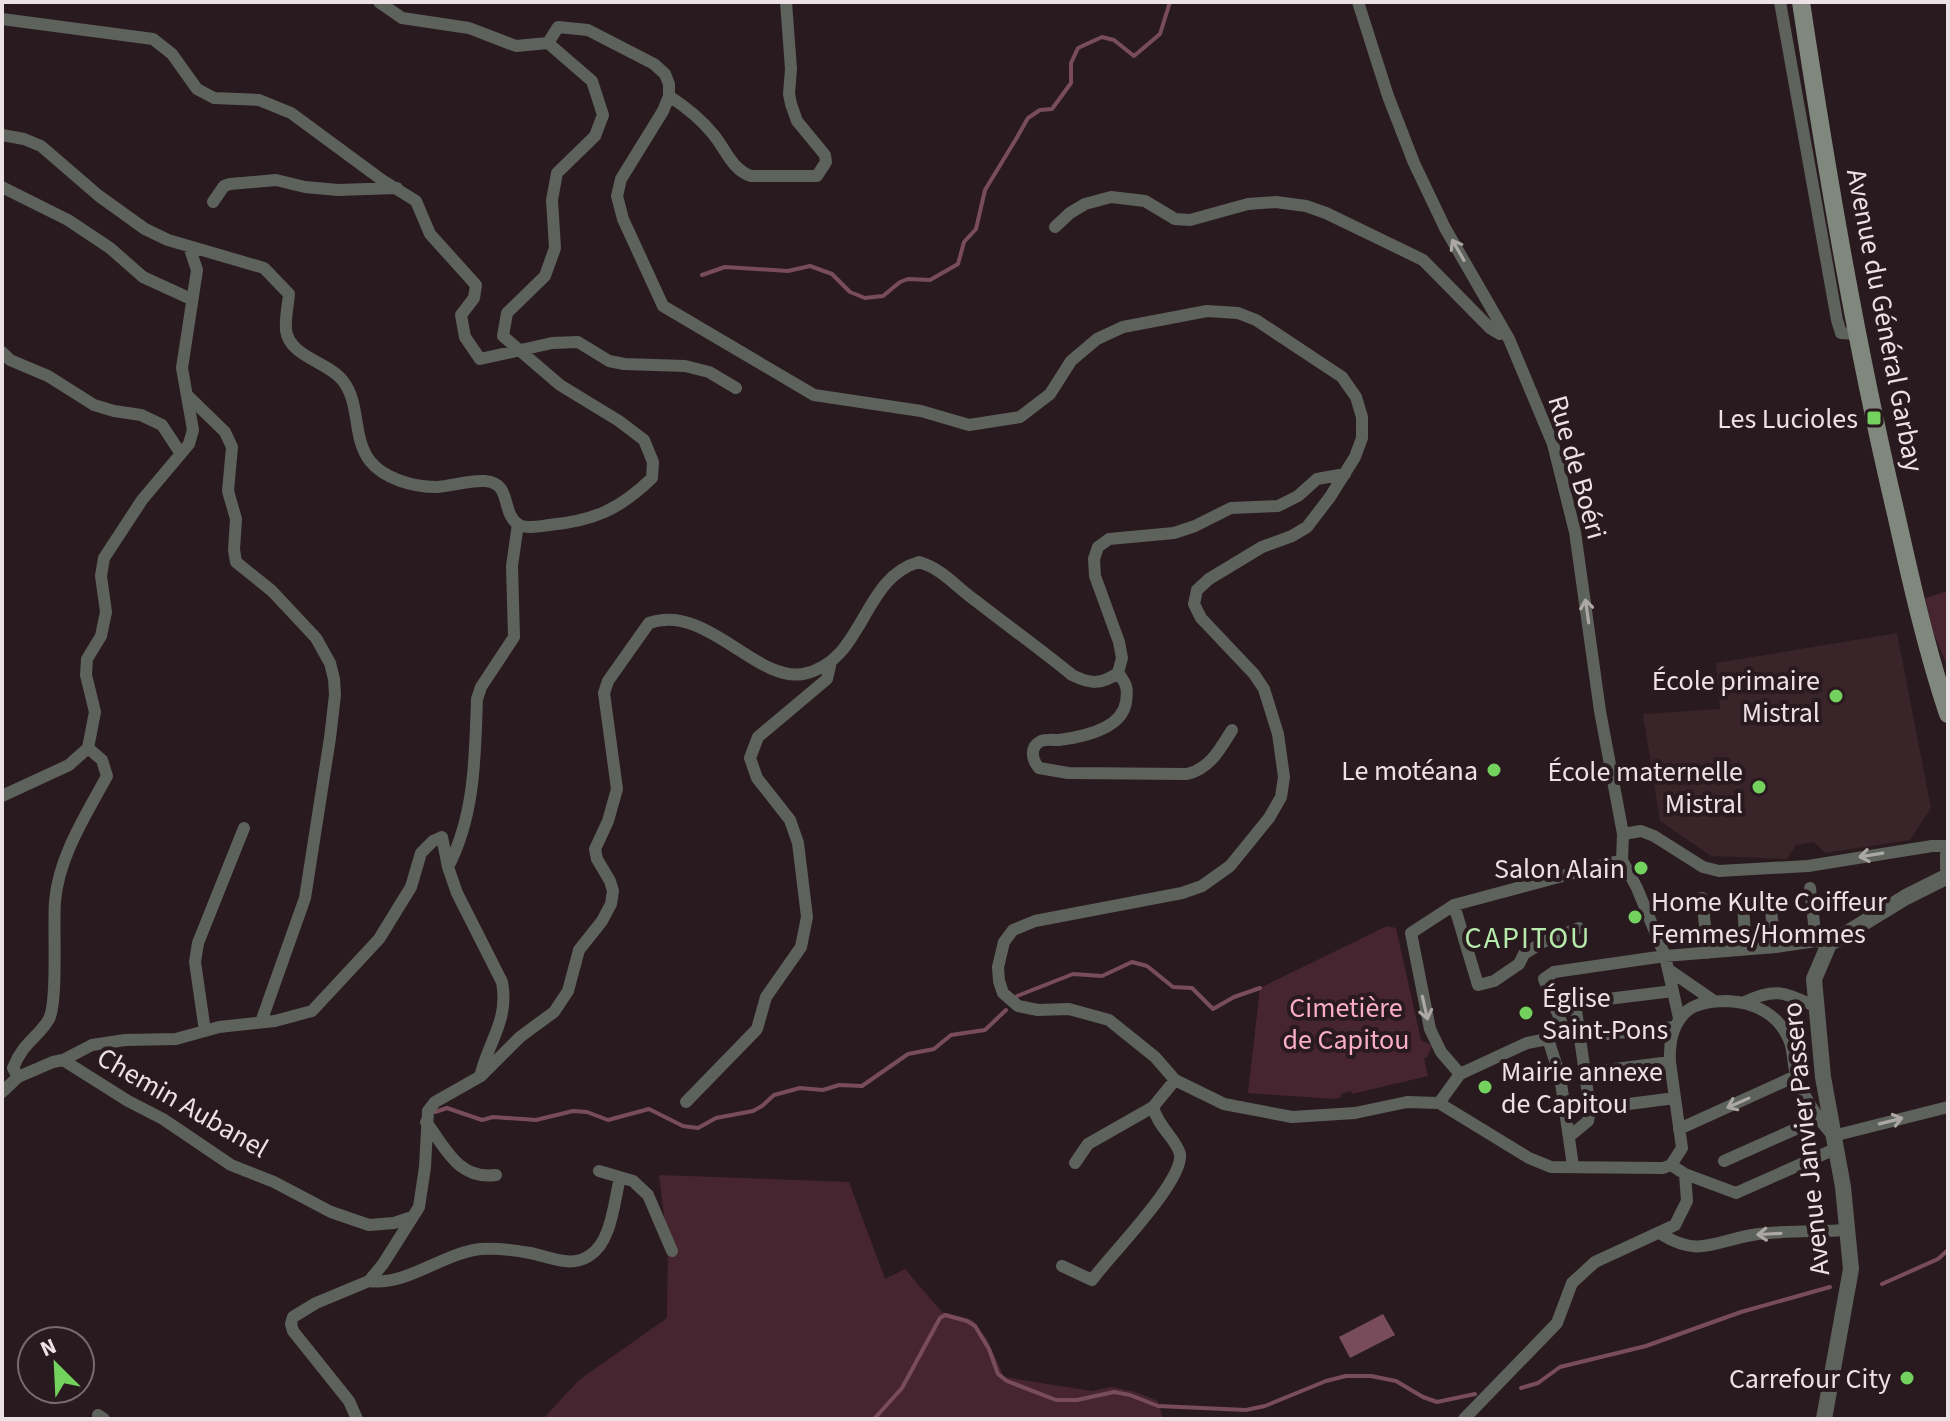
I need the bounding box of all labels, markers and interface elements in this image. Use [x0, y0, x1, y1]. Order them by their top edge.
street label: Avenue du Général Garbay [1836, 165, 1934, 475]
one-way arrow [1450, 239, 1465, 263]
street label: Rue de Boéri [1537, 391, 1617, 544]
place label: Les Lucioles [1717, 399, 1858, 439]
marker: Les Lucioles [1865, 409, 1883, 427]
one-way arrow [1579, 599, 1594, 624]
place label: École primaire Mistral [1652, 661, 1820, 733]
marker: École primaire Mistral [1827, 687, 1845, 705]
place label: Le motéana [1341, 751, 1478, 791]
place label: École maternelle Mistral [1548, 752, 1743, 824]
marker: Le motéana [1485, 761, 1503, 779]
marker: École maternelle Mistral [1750, 778, 1768, 796]
place label: Salon Alain [1494, 849, 1625, 889]
one-way arrow [1859, 849, 1884, 864]
marker: Salon Alain [1632, 859, 1650, 877]
place label: Home Kulte Coiffeur Femmes/Hommes [1651, 882, 1887, 954]
marker: Home Kulte Coiffeur Femmes/Hommes [1626, 908, 1644, 926]
district label: CAPITOU [1465, 917, 1591, 960]
place label: Église Saint-Pons [1542, 978, 1668, 1050]
park label: Cimetière de Capitou [1282, 988, 1410, 1060]
one-way arrow [1419, 995, 1434, 1020]
street label: Avenue Janvier Passero [1772, 1000, 1840, 1278]
marker: Église Saint-Pons [1517, 1004, 1535, 1022]
street label: Chemin Aubanel [89, 1038, 276, 1168]
place label: Mairie annexe de Capitou [1501, 1052, 1663, 1124]
marker: Mairie annexe de Capitou [1476, 1078, 1494, 1096]
one-way arrow [1726, 1096, 1750, 1111]
one-way arrow [1877, 1113, 1903, 1128]
one-way arrow [1756, 1227, 1783, 1242]
north arrow [16, 1325, 96, 1405]
text: N [35, 1330, 61, 1365]
place label: Carrefour City [1729, 1359, 1891, 1399]
marker: Carrefour City [1898, 1369, 1916, 1387]

